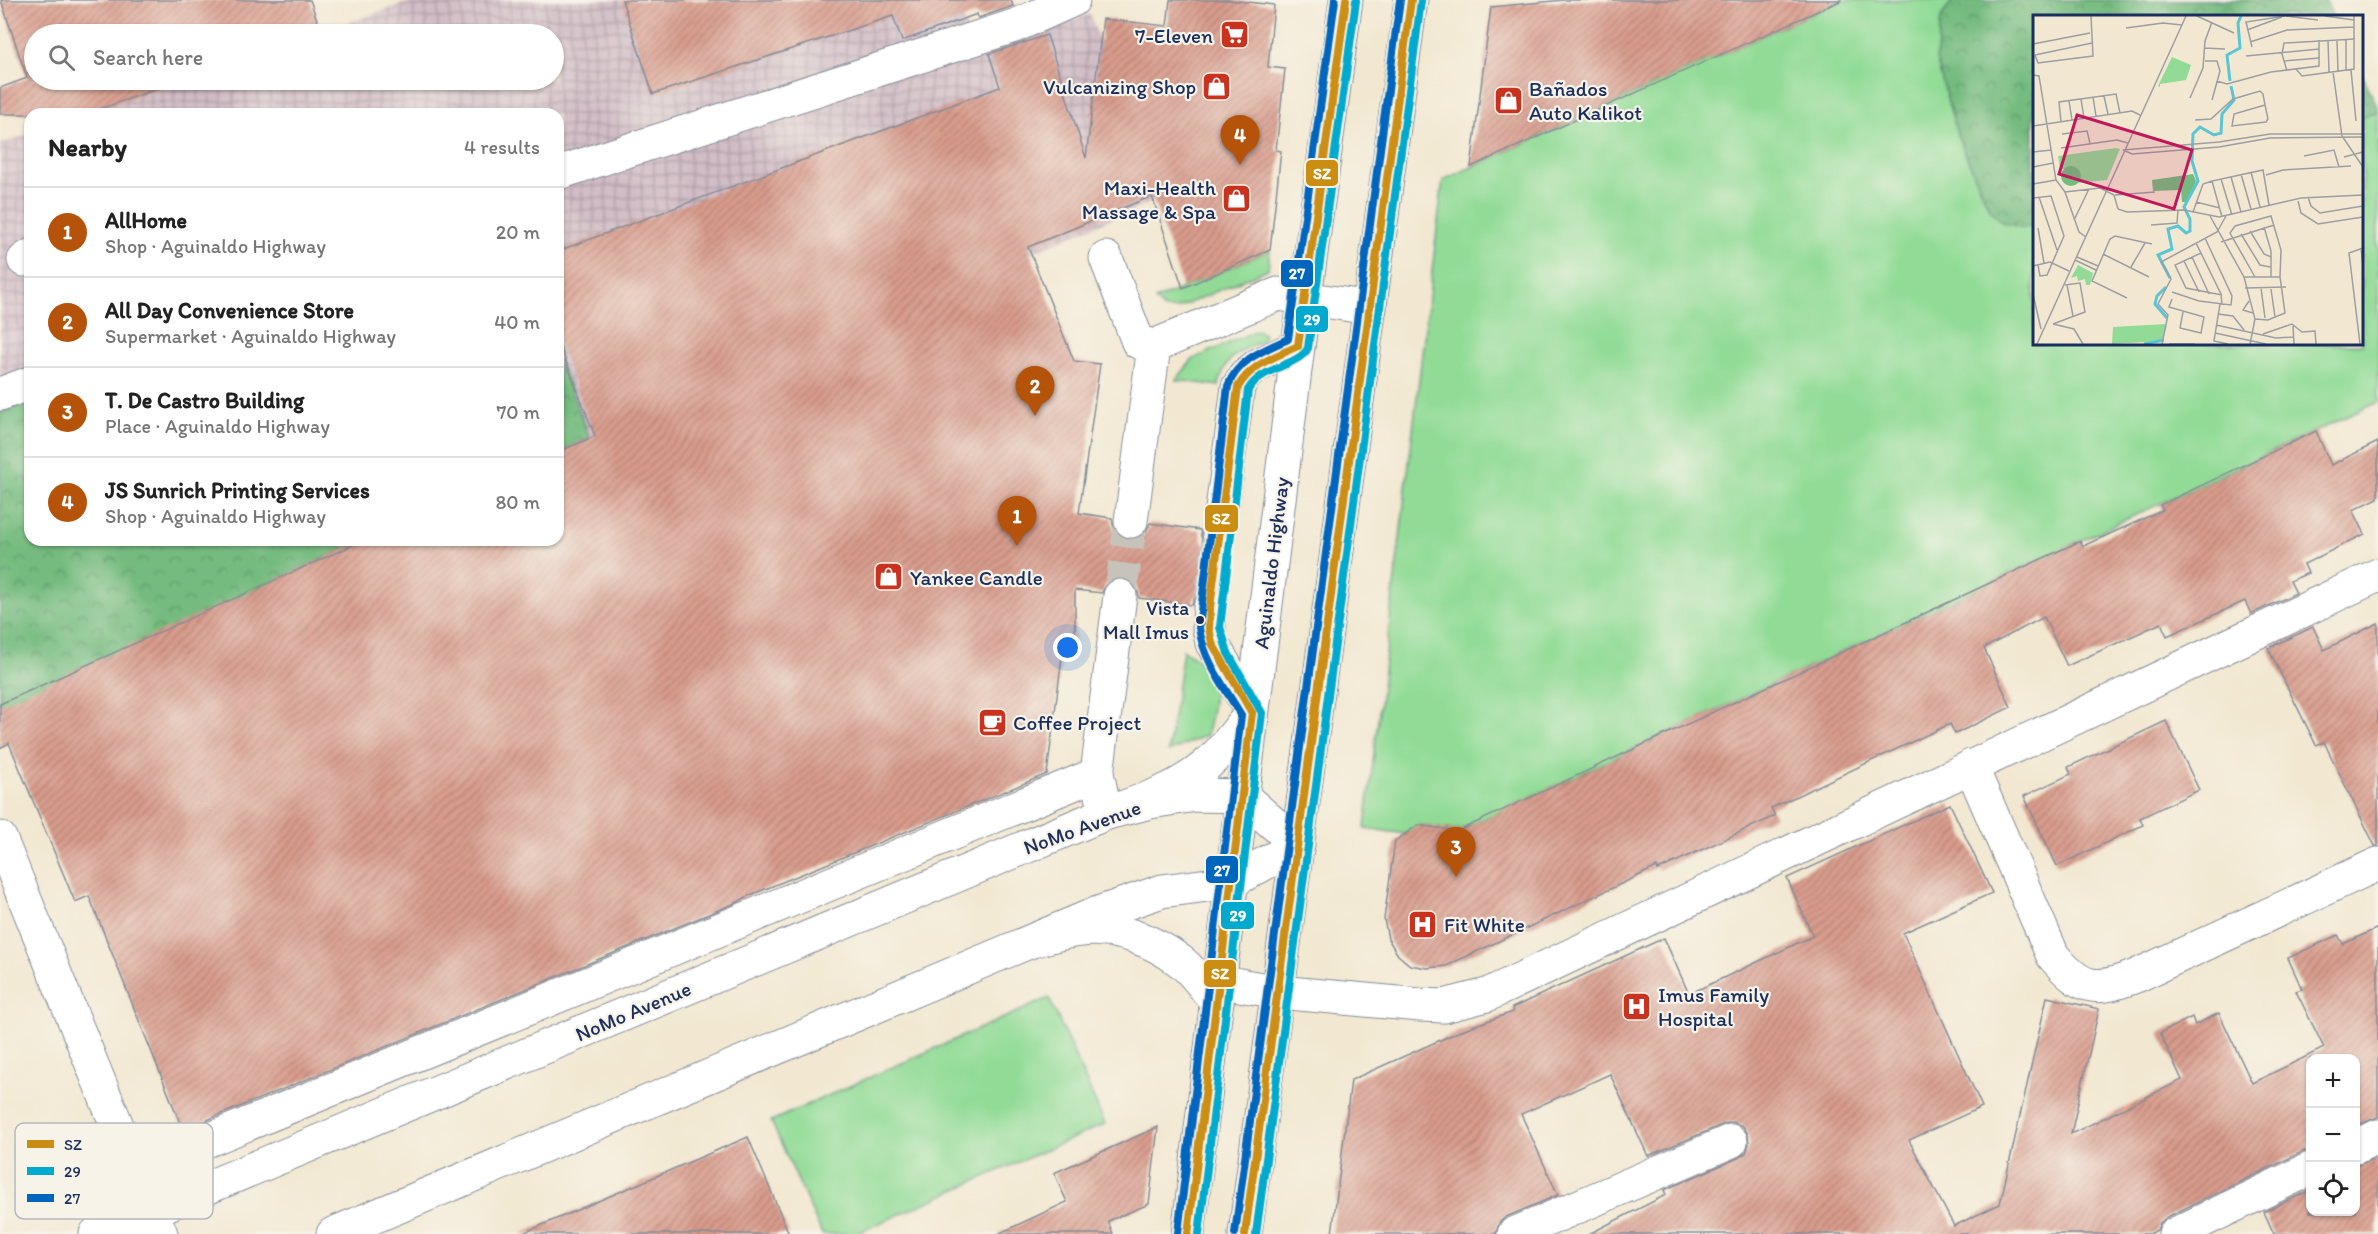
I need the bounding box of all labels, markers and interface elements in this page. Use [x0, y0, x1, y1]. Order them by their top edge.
inset map [2033, 15, 2363, 345]
supermarket icon: 7-Eleven [1218, 19, 1250, 51]
place label: 7-Eleven [1135, 23, 1213, 48]
search box [24, 24, 564, 90]
icon: search [45, 41, 78, 74]
text: Search here [93, 44, 203, 71]
shop icon: Vulcanizing Shop [1201, 70, 1233, 102]
place label: Vulcanizing Shop [1043, 74, 1196, 99]
place label: Bañados Auto Kalikot [1529, 76, 1642, 125]
shop icon: Bañados Auto Kalikot [1492, 84, 1524, 116]
pin: 4 [1220, 116, 1260, 165]
text: Nearby [48, 131, 127, 163]
text: 4 results [464, 135, 540, 159]
line badge: SZ [1305, 159, 1339, 187]
text: SZ [1313, 164, 1332, 183]
place label: Maxi-Health Massage & Spa [1082, 175, 1217, 224]
shop icon: Maxi-Health Massage & Spa [1221, 183, 1253, 215]
text: AllHome [105, 207, 187, 234]
text: 1 [63, 220, 72, 244]
text: 20 m [496, 220, 540, 244]
text: Shop · Aguinaldo Highway [105, 234, 326, 258]
line badge: 27 [1280, 259, 1314, 288]
text: 27 [1289, 264, 1305, 283]
text: All Day Convenience Store [105, 297, 354, 324]
line badge: 29 [1295, 305, 1329, 333]
text: 2 [62, 310, 73, 334]
text: 40 m [494, 310, 540, 334]
text: 29 [1304, 310, 1320, 329]
text: Supermarket · Aguinaldo Highway [105, 324, 396, 348]
pin: 2 [1016, 366, 1054, 416]
text: T. De Castro Building [105, 387, 304, 414]
text: 3 [62, 400, 73, 424]
text: 70 m [496, 400, 540, 424]
text: Place · Aguinaldo Highway [105, 414, 330, 438]
street label: Aguinaldo Highway [1248, 475, 1294, 650]
text: JS Sunrich Printing Services [105, 477, 370, 504]
text: 4 [61, 490, 74, 514]
text: 80 m [495, 490, 540, 514]
pin: 1 [998, 496, 1036, 546]
text: Shop · Aguinaldo Highway [105, 504, 326, 528]
line badge: SZ [1204, 504, 1239, 533]
text: SZ [1212, 509, 1231, 528]
shop icon: Yankee Candle [873, 561, 905, 593]
place label: Yankee Candle [910, 565, 1043, 590]
place label: Vista Mall Imus [1103, 596, 1189, 644]
marker: Vista Mall Imus [1194, 614, 1206, 626]
your location [1053, 633, 1082, 662]
cafe icon: Coffee Project [976, 706, 1008, 738]
place label: Coffee Project [1013, 710, 1141, 735]
street label: NoMo Avenue [1020, 794, 1144, 860]
pin: 3 [1436, 828, 1476, 877]
line badge: 27 [1205, 855, 1239, 884]
text: 27 [1214, 861, 1230, 880]
line badge: 29 [1220, 901, 1255, 930]
text: 29 [1230, 906, 1246, 925]
hospital icon: Fit White [1407, 908, 1439, 940]
place label: Fit White [1444, 912, 1525, 937]
line badge: SZ [1203, 959, 1237, 988]
text: SZ [1211, 964, 1230, 983]
street label: NoMo Avenue [571, 975, 695, 1047]
place label: Imus Family Hospital [1658, 982, 1769, 1031]
hospital icon: Imus Family Hospital [1621, 990, 1653, 1022]
map controls [2306, 1054, 2360, 1216]
button: + [2306, 1054, 2360, 1108]
button: − [2306, 1108, 2360, 1162]
legend [15, 1123, 213, 1219]
text: SZ [64, 1135, 82, 1154]
text: 29 [64, 1162, 81, 1181]
button: locate [2306, 1162, 2360, 1216]
text: 27 [64, 1189, 80, 1208]

